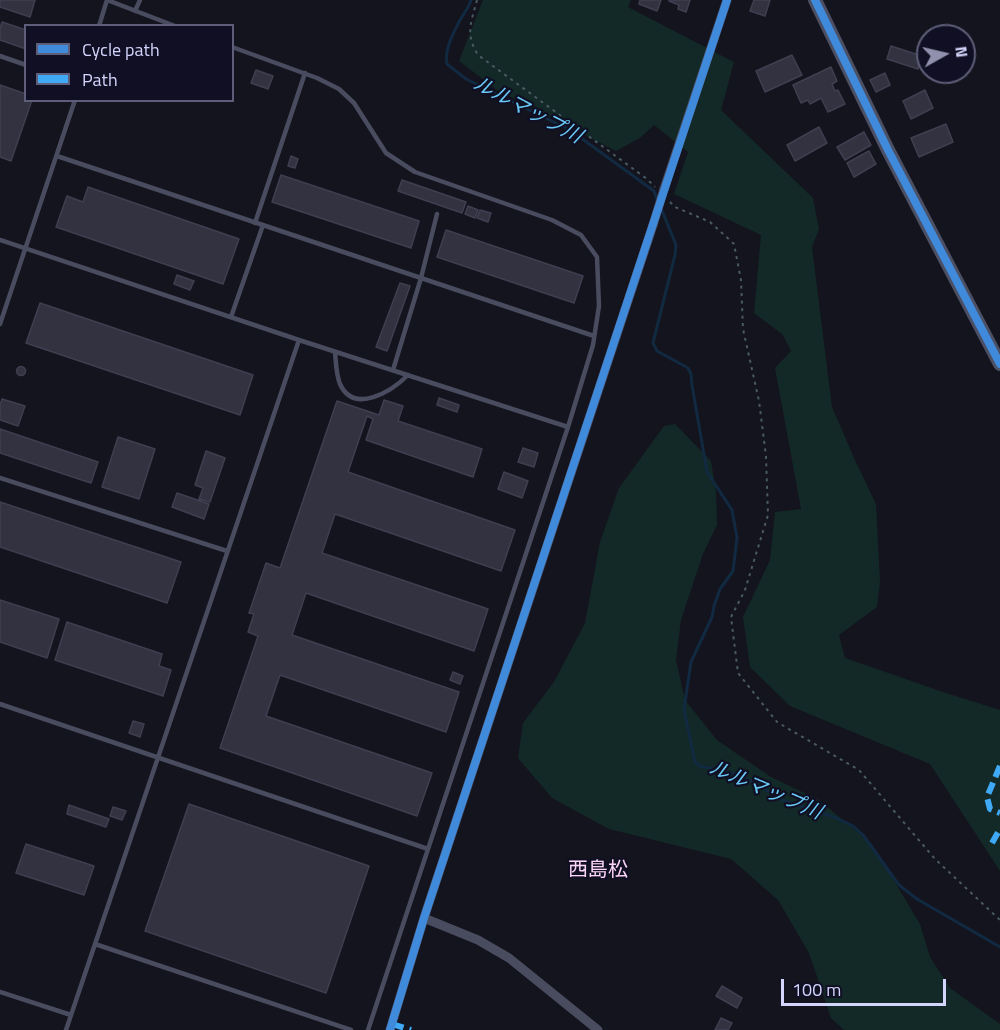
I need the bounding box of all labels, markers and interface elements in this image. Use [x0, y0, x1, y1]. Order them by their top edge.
legend [24, 24, 234, 102]
north arrow [916, 24, 976, 84]
text: Cycle path [82, 36, 160, 63]
text: N [949, 45, 974, 59]
text: Path [82, 66, 118, 93]
water label: ルルマップ川 [468, 72, 586, 150]
water label: ルルマップ川 [705, 757, 825, 825]
district label: 西島松 [568, 859, 628, 883]
scale bar [784, 967, 949, 1005]
text: 100 m [792, 976, 841, 1003]

